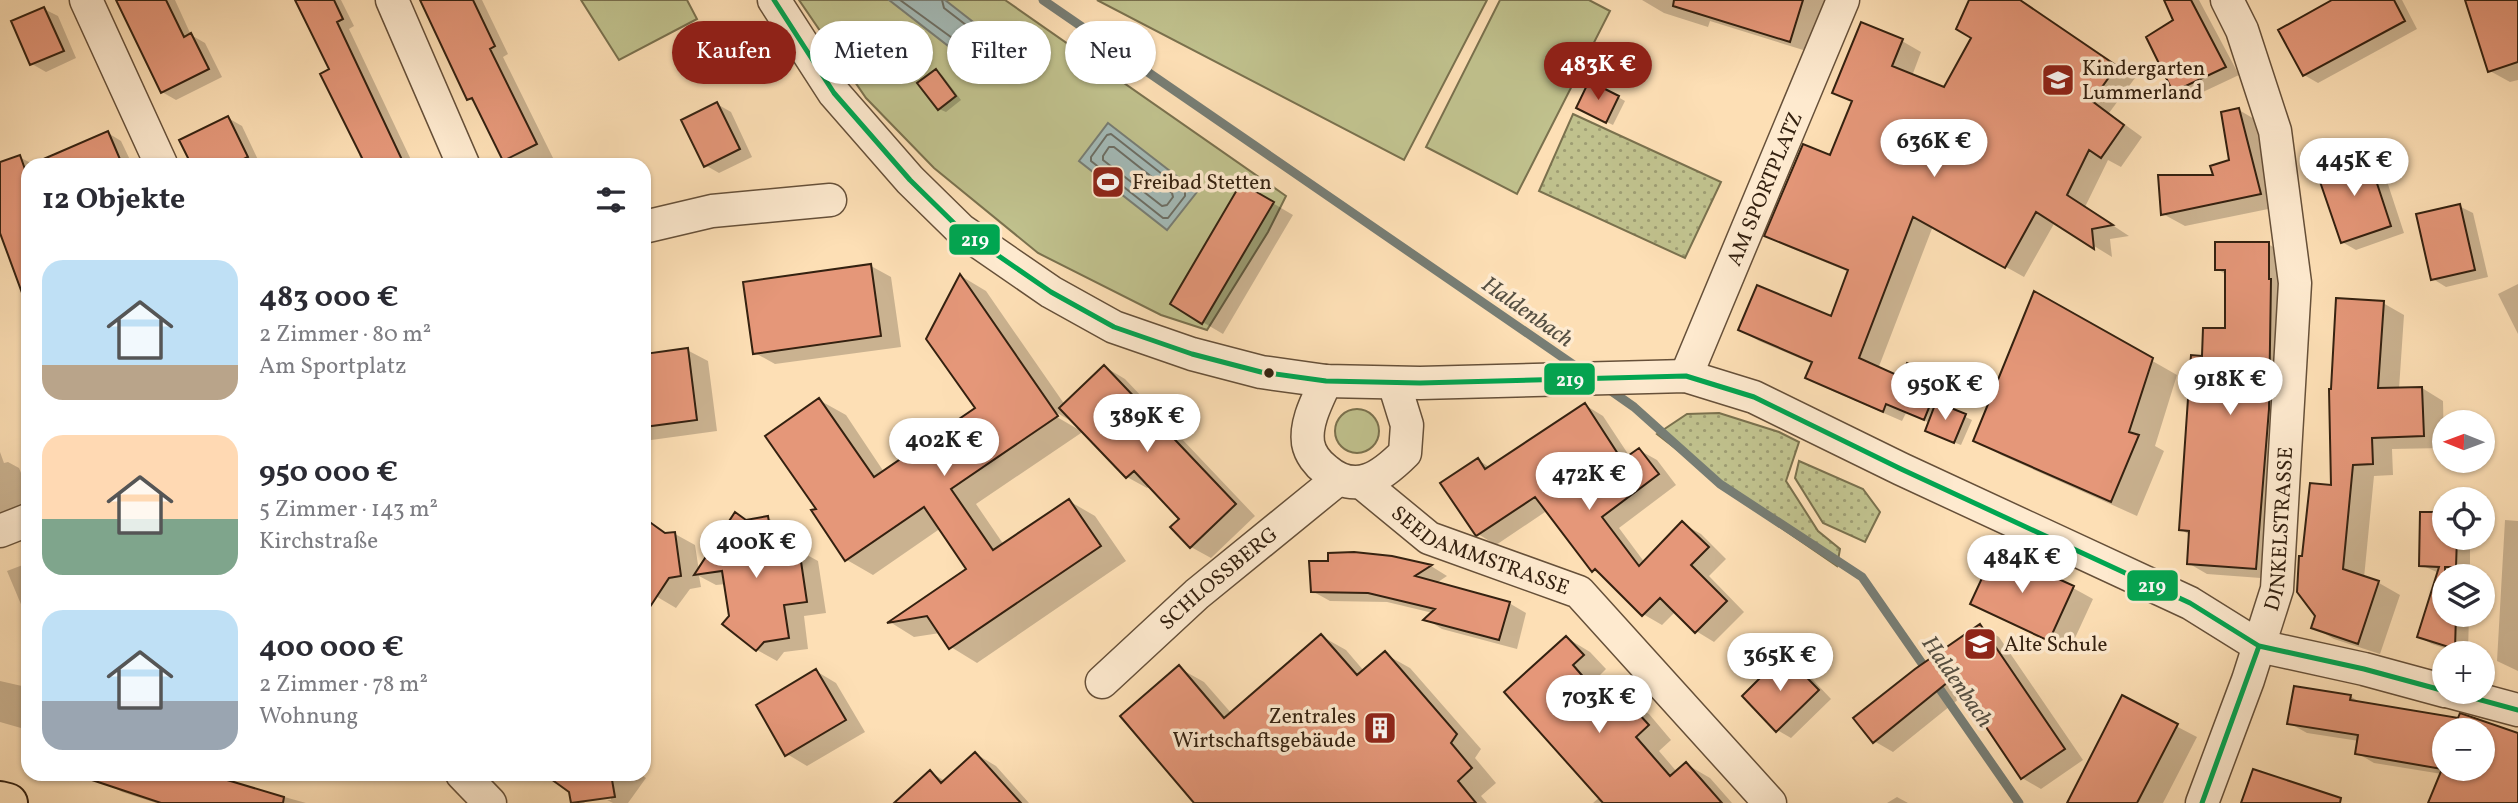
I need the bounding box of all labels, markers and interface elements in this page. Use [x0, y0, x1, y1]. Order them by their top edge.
chip: Kaufen [672, 21, 796, 84]
chip: Mieten [810, 21, 933, 84]
chip: Filter [947, 21, 1051, 84]
chip: Neu [1065, 21, 1156, 84]
pin: 483K € [1541, 42, 1655, 102]
text: 483K € [1560, 49, 1636, 81]
place label: Kindergarten Lummerland [2082, 55, 2205, 108]
school or university icon: Kindergarten Lummerland [2039, 61, 2077, 99]
street label: AM SPORTPLATZ [1721, 108, 1811, 271]
pin: 636K € [1877, 120, 1991, 179]
text: 636K € [1896, 126, 1972, 158]
pin: 445K € [2297, 138, 2411, 198]
text: 445K € [2316, 145, 2392, 177]
sports icon: Freibad Stetten [1089, 163, 1127, 201]
place label: Freibad Stetten [1132, 169, 1272, 198]
text: 12 Objekte [42, 179, 185, 221]
icon: filters [592, 181, 630, 219]
line badge: 219 [948, 223, 1001, 256]
text: 219 [961, 228, 989, 254]
water label: Haldenbach [1474, 269, 1579, 356]
text: 483 000 € [259, 277, 399, 319]
icon: home [98, 288, 182, 372]
text: 2 Zimmer · 80 m² [259, 319, 431, 351]
text: Am Sportplatz [259, 351, 407, 383]
pin: 918K € [2173, 358, 2287, 417]
line badge: 219 [1543, 362, 1596, 396]
pin: 950K € [1888, 362, 2002, 422]
text: 918K € [2194, 364, 2266, 396]
unlabelled marker [1262, 366, 1276, 380]
text: 219 [1556, 368, 1584, 394]
text: 950K € [1907, 369, 1983, 401]
pin: 389K € [1090, 394, 1204, 454]
text: 389K € [1109, 401, 1185, 433]
north arrow [2432, 410, 2496, 472]
map controls [2432, 410, 2495, 781]
pin: 402K € [887, 419, 1001, 478]
text: 402K € [905, 425, 983, 457]
street label: DINKELSTRASSE [2258, 446, 2301, 615]
text: 950 000 € [259, 452, 398, 494]
pin: 472K € [1532, 452, 1646, 512]
text: 472K € [1552, 459, 1626, 491]
icon: home [98, 463, 182, 547]
button: locate [2432, 487, 2495, 550]
text: 5 Zimmer · 143 m² [259, 494, 438, 526]
street label: SEEDAMMSTRASSE [1384, 500, 1573, 603]
pin: 400K € [699, 520, 813, 580]
street label: SCHLOSSBERG [1154, 521, 1285, 638]
text: Kirchstraße [259, 526, 378, 558]
text: 400K € [716, 527, 796, 559]
pin: 484K € [1965, 536, 2079, 595]
text: 484K € [1983, 542, 2061, 574]
button: layers [2432, 564, 2495, 627]
line badge: 219 [2126, 569, 2179, 602]
text: 219 [2138, 574, 2166, 600]
school or university icon: Alte Schule [1961, 625, 1999, 663]
text: 400 000 € [259, 627, 404, 669]
water label: Haldenbach [1913, 630, 2000, 735]
place label: Alte Schule [2004, 631, 2107, 660]
pin: 365K € [1723, 634, 1837, 693]
icon: home [98, 638, 182, 722]
text: 365K € [1743, 640, 1817, 672]
button: + [2432, 641, 2495, 704]
text: 2 Zimmer · 78 m² [259, 669, 428, 701]
pin: 703K € [1542, 676, 1656, 735]
text: 703K € [1562, 682, 1636, 714]
text: Wohnung [259, 701, 358, 733]
place label: Zentrales Wirtschaftsgebäude [1173, 703, 1356, 756]
building icon: Zentrales Wirtschaftsgebäude [1361, 709, 1399, 747]
button: − [2432, 718, 2495, 781]

